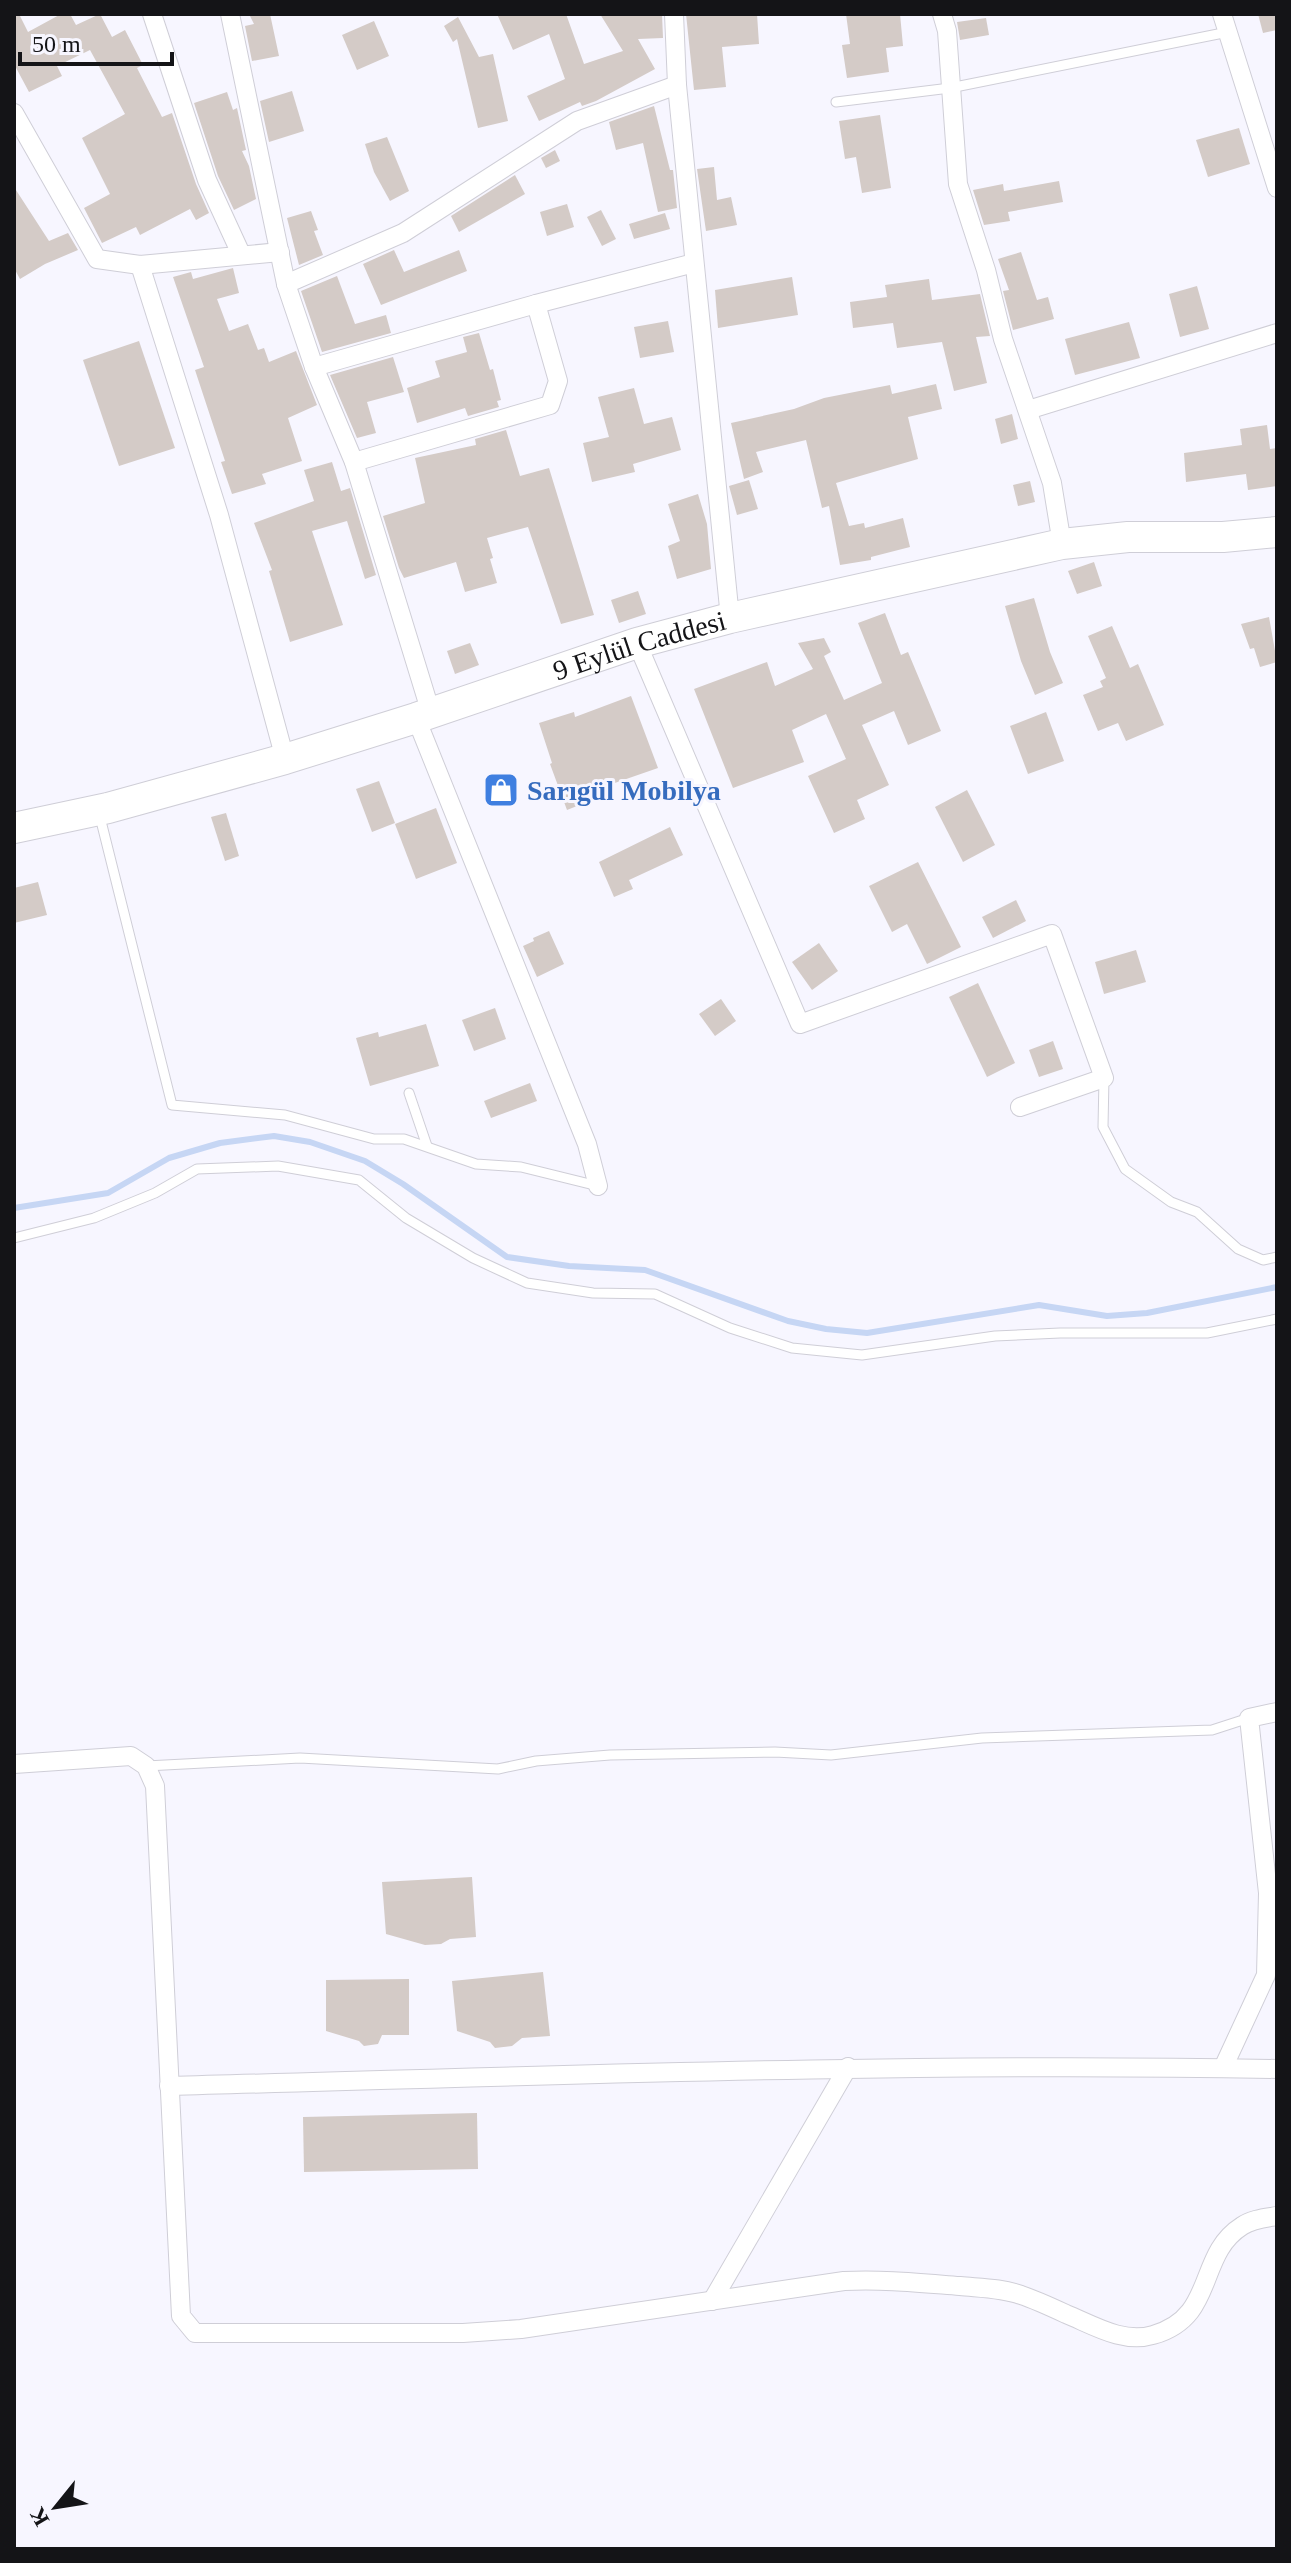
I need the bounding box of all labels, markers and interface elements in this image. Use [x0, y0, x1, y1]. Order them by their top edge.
scale bar [20, 16, 172, 66]
text: 50 m [32, 31, 81, 57]
street label: 9 Eylül Caddesi [549, 605, 729, 686]
shop icon: Sarıgül Mobilya [482, 771, 520, 809]
place label: Sarıgül Mobilya [527, 775, 721, 806]
north arrow [16, 2467, 96, 2547]
text: K [24, 2503, 54, 2530]

